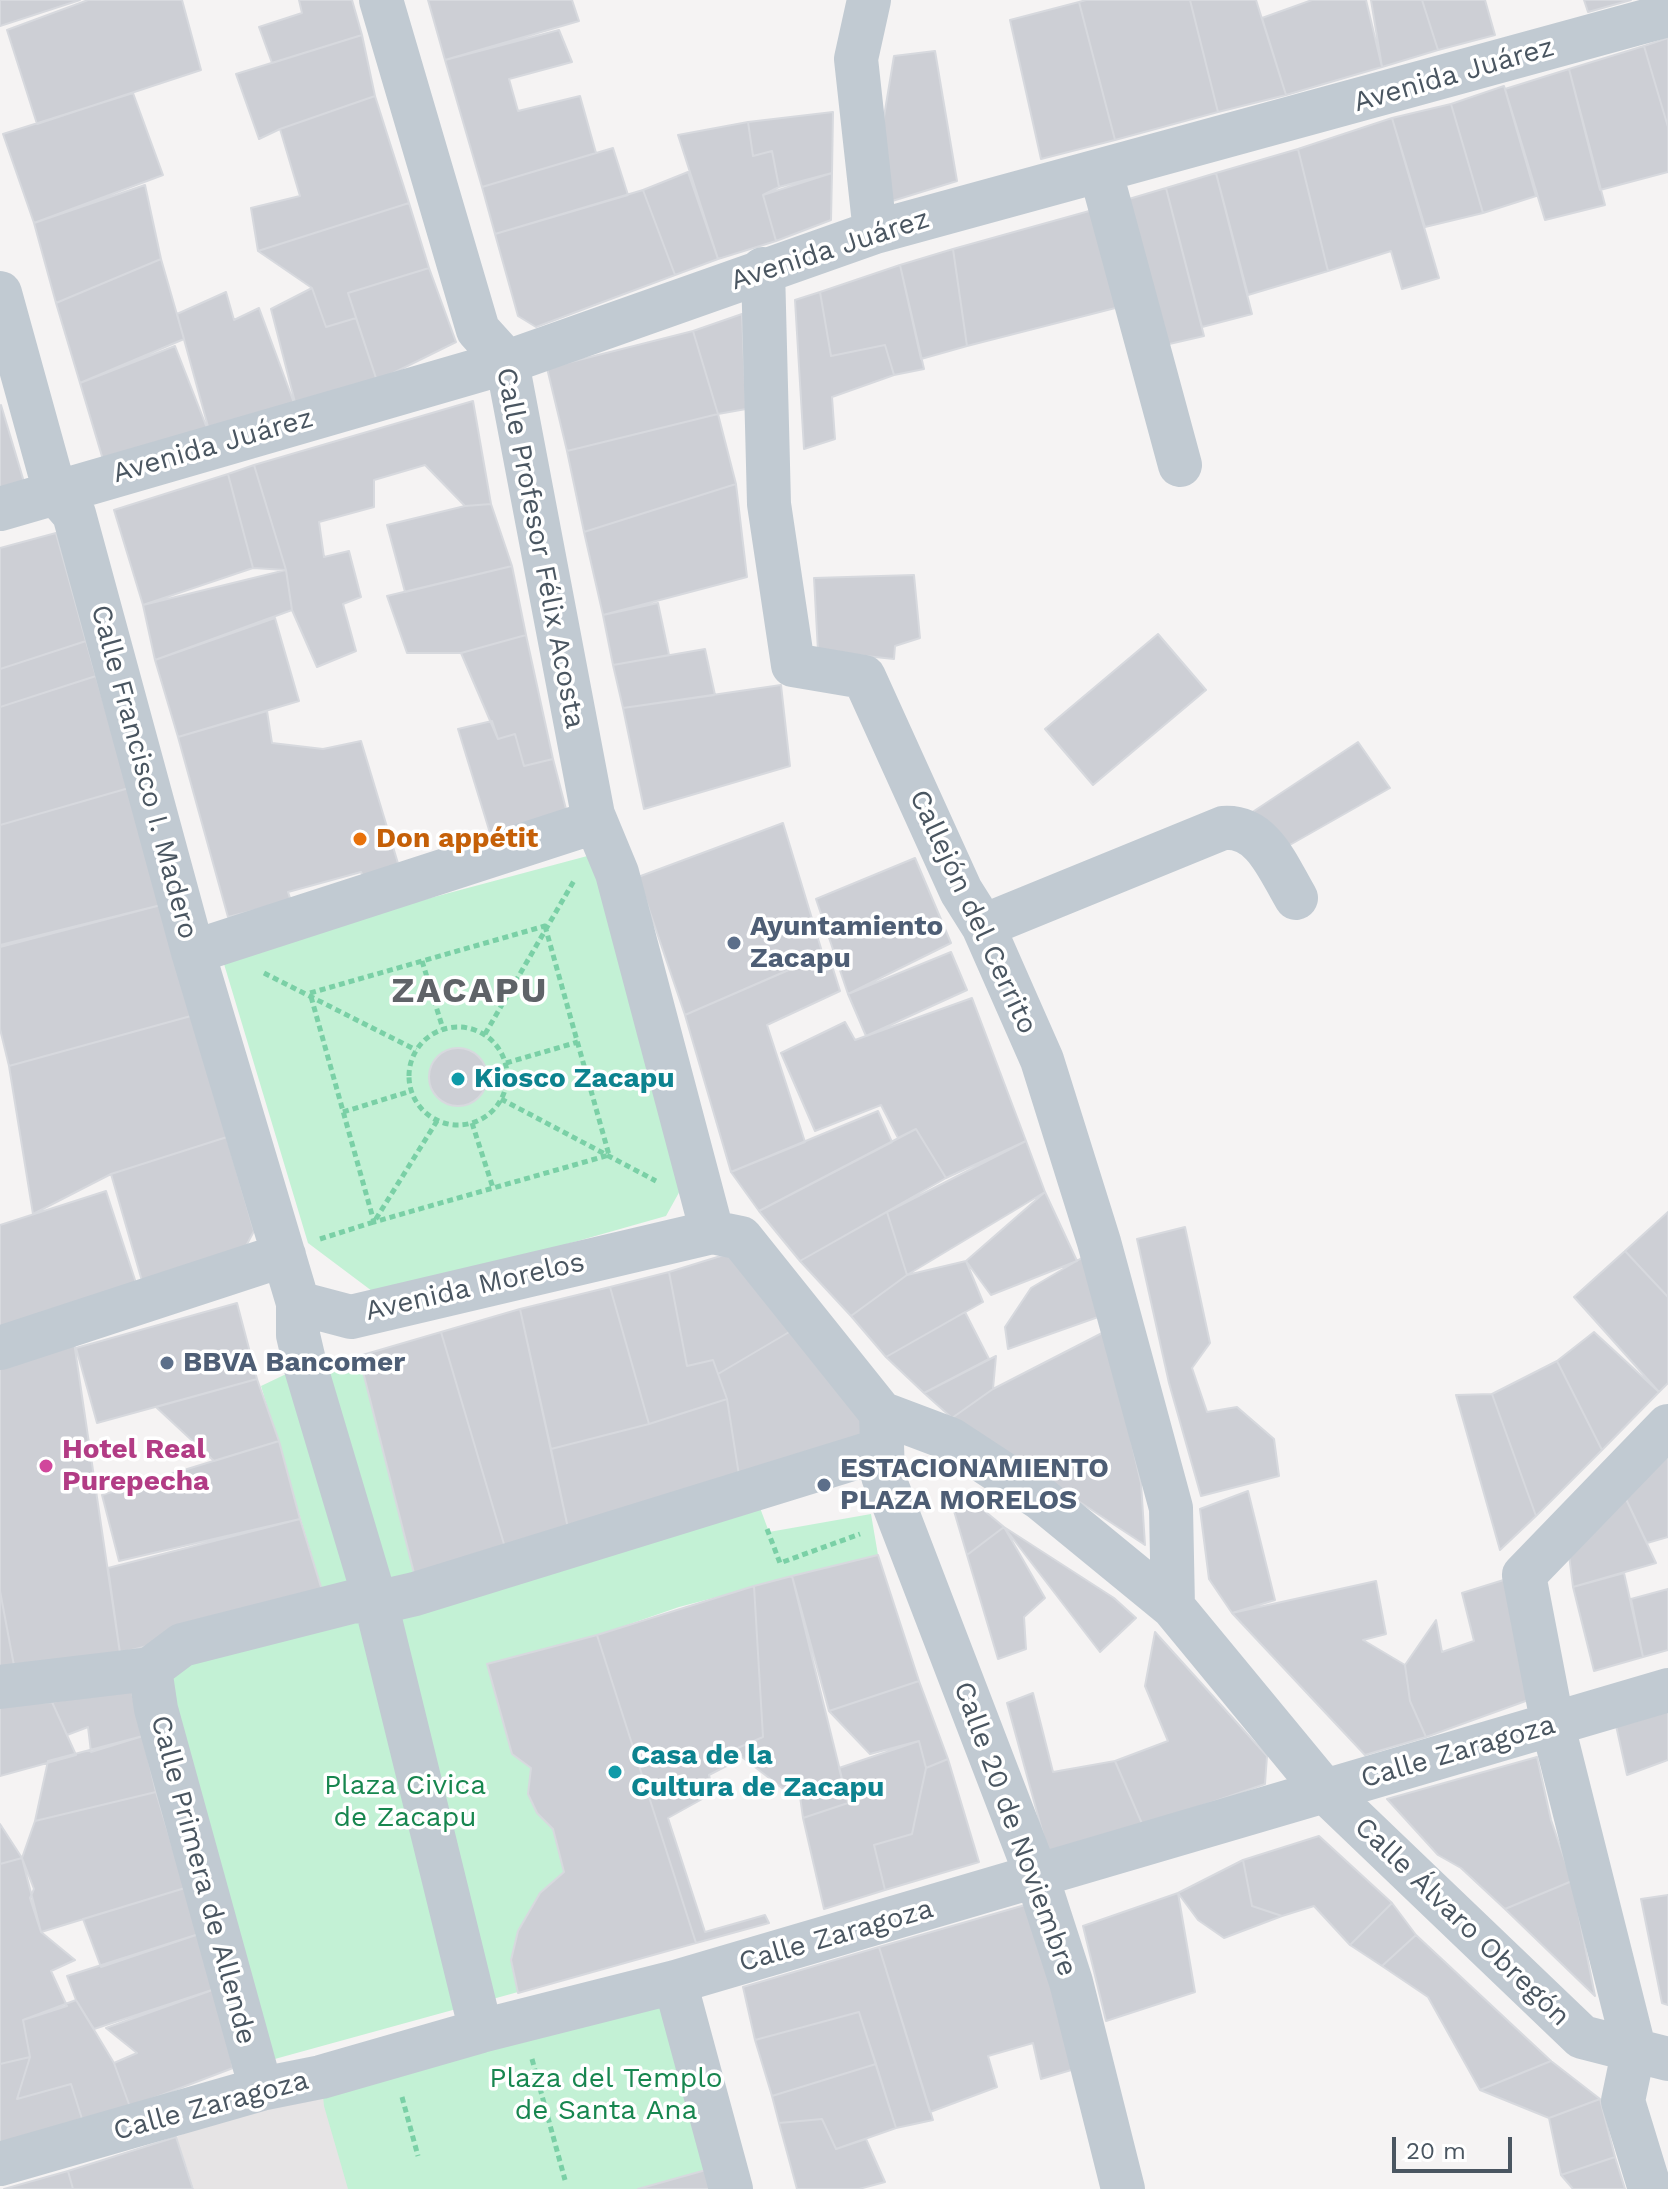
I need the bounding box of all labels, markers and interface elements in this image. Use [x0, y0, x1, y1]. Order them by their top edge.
street label: Avenida Juárez [1350, 30, 1558, 120]
street label: Avenida Juárez [726, 202, 934, 298]
street label: Calle Profesor Félix Acosta [488, 365, 592, 731]
street label: Avenida Juárez [109, 401, 317, 491]
street label: Calle Francisco I. Madero [83, 601, 205, 943]
street label: Callejón del Cerrito [902, 785, 1044, 1039]
place label: Don appétit [376, 822, 538, 856]
marker: Don appétit [351, 830, 369, 848]
place label: Ayuntamiento Zacapu [750, 910, 943, 976]
marker: Ayuntamiento Zacapu [725, 934, 743, 952]
district label: ZACAPU [392, 969, 548, 1013]
place label: Kiosco Zacapu [474, 1062, 675, 1096]
marker: Kiosco Zacapu [449, 1070, 467, 1088]
street label: Avenida Morelos [362, 1245, 588, 1329]
place label: BBVA Bancomer [183, 1346, 405, 1380]
marker: BBVA Bancomer [158, 1354, 176, 1372]
place label: Hotel Real Purepecha [62, 1433, 209, 1499]
place label: ESTACIONAMIENTO PLAZA MORELOS [840, 1452, 1109, 1518]
marker: Hotel Real Purepecha [37, 1457, 55, 1475]
marker: ESTACIONAMIENTO PLAZA MORELOS [815, 1476, 833, 1494]
street label: Calle 20 de Noviembre [946, 1677, 1084, 1981]
street label: Calle Zaragoza [1357, 1708, 1559, 1796]
street label: Calle Primera de Allende [143, 1712, 263, 2048]
place label: Casa de la Cultura de Zacapu [631, 1739, 884, 1805]
marker: Casa de la Cultura de Zacapu [606, 1763, 624, 1781]
park label: Plaza Civica de Zacapu [324, 1769, 486, 1835]
street label: Calle Álvaro Obregón [1347, 1810, 1577, 2034]
street label: Calle Zaragoza [735, 1892, 937, 1980]
park label: Plaza del Templo de Santa Ana [489, 2062, 723, 2128]
street label: Calle Zaragoza [110, 2064, 312, 2148]
scale bar [1396, 2121, 1516, 2171]
text: 20 m [1406, 2137, 1466, 2165]

